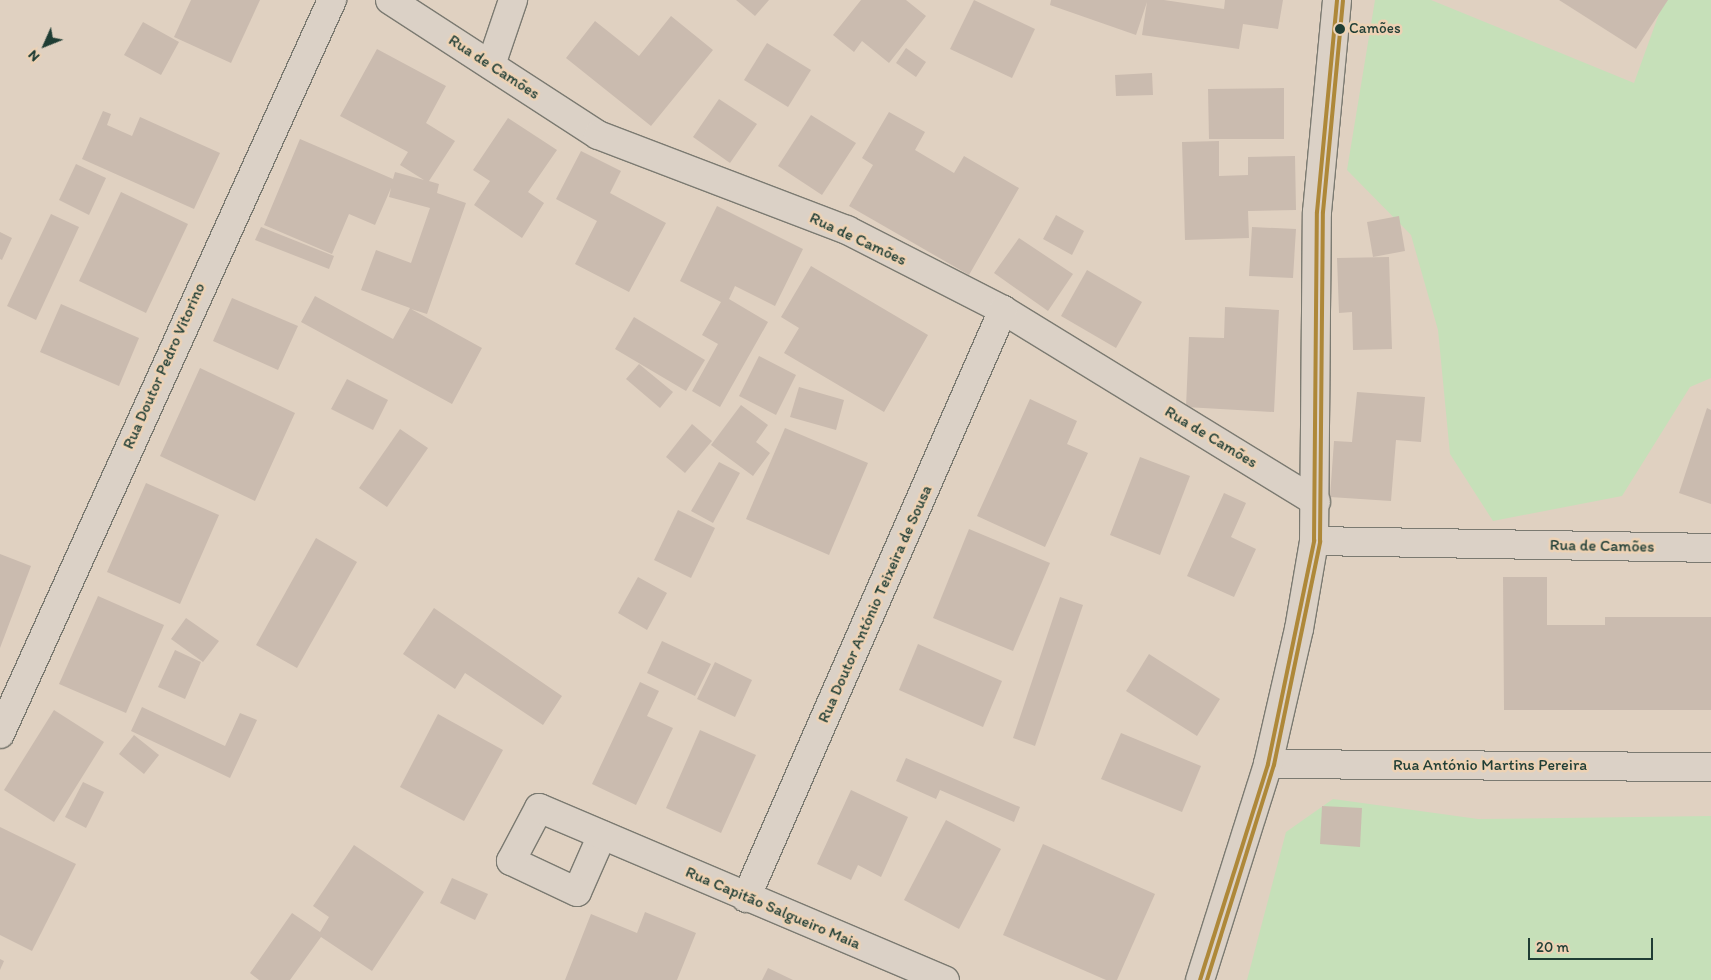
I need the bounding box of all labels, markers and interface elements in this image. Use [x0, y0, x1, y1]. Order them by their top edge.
north arrow [20, 20, 70, 70]
place label: Camões [1349, 20, 1401, 38]
marker: Camões [1335, 24, 1345, 34]
street label: Rua de Camões [445, 30, 543, 104]
text: N [24, 46, 43, 65]
street label: Rua de Camões [806, 208, 910, 270]
street label: Rua Doutor Pedro Vitorino [119, 280, 209, 452]
street label: Rua de Camões [1161, 402, 1261, 472]
street label: Rua Doutor António Teixeira de Sousa [814, 483, 936, 725]
street label: Rua de Camões [1549, 535, 1655, 557]
street label: Rua António Martins Pereira [1393, 755, 1587, 775]
street label: Rua Capitão Salgueiro Maia [682, 862, 864, 954]
scale bar [1531, 928, 1656, 960]
text: 20 m [1536, 938, 1569, 956]

